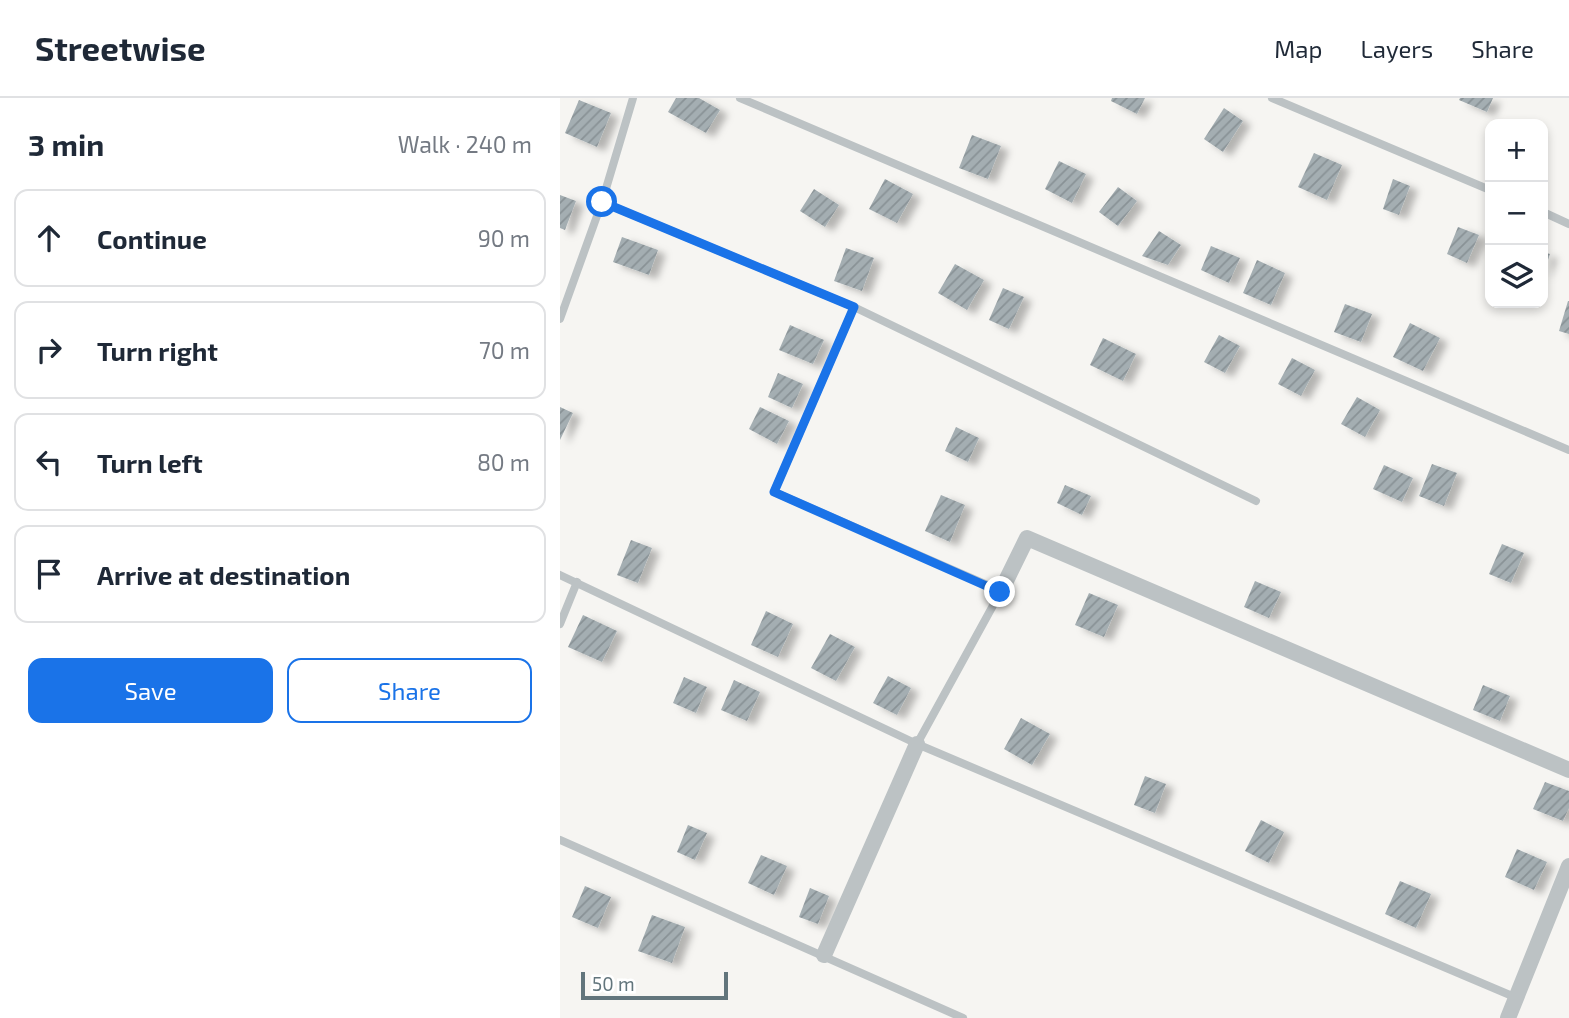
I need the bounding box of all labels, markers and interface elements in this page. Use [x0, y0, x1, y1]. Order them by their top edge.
text: Streetwise [35, 28, 206, 68]
text: Map [1274, 34, 1322, 63]
text: Layers [1360, 34, 1433, 63]
text: Share [1471, 34, 1534, 63]
map controls [1485, 119, 1548, 308]
button: + [1485, 119, 1548, 182]
text: 3 min [28, 126, 104, 162]
text: Walk · 240 m [398, 130, 532, 158]
button: − [1485, 182, 1548, 245]
route start [586, 186, 617, 217]
icon: ahead [30, 219, 68, 257]
text: Continue [97, 223, 207, 254]
text: 90 m [478, 224, 530, 252]
button: layers [1485, 245, 1548, 308]
icon: right [30, 331, 68, 369]
text: Turn right [97, 335, 218, 366]
text: 70 m [479, 336, 530, 364]
icon: left [30, 443, 68, 481]
text: Turn left [97, 447, 203, 478]
text: 80 m [477, 448, 530, 476]
icon: arrive [30, 555, 68, 593]
text: Arrive at destination [97, 559, 350, 590]
route end [984, 576, 1015, 607]
button: Save [28, 658, 273, 723]
button: Share [287, 658, 532, 723]
scale bar [581, 969, 728, 1001]
text: 50 m [592, 972, 635, 995]

